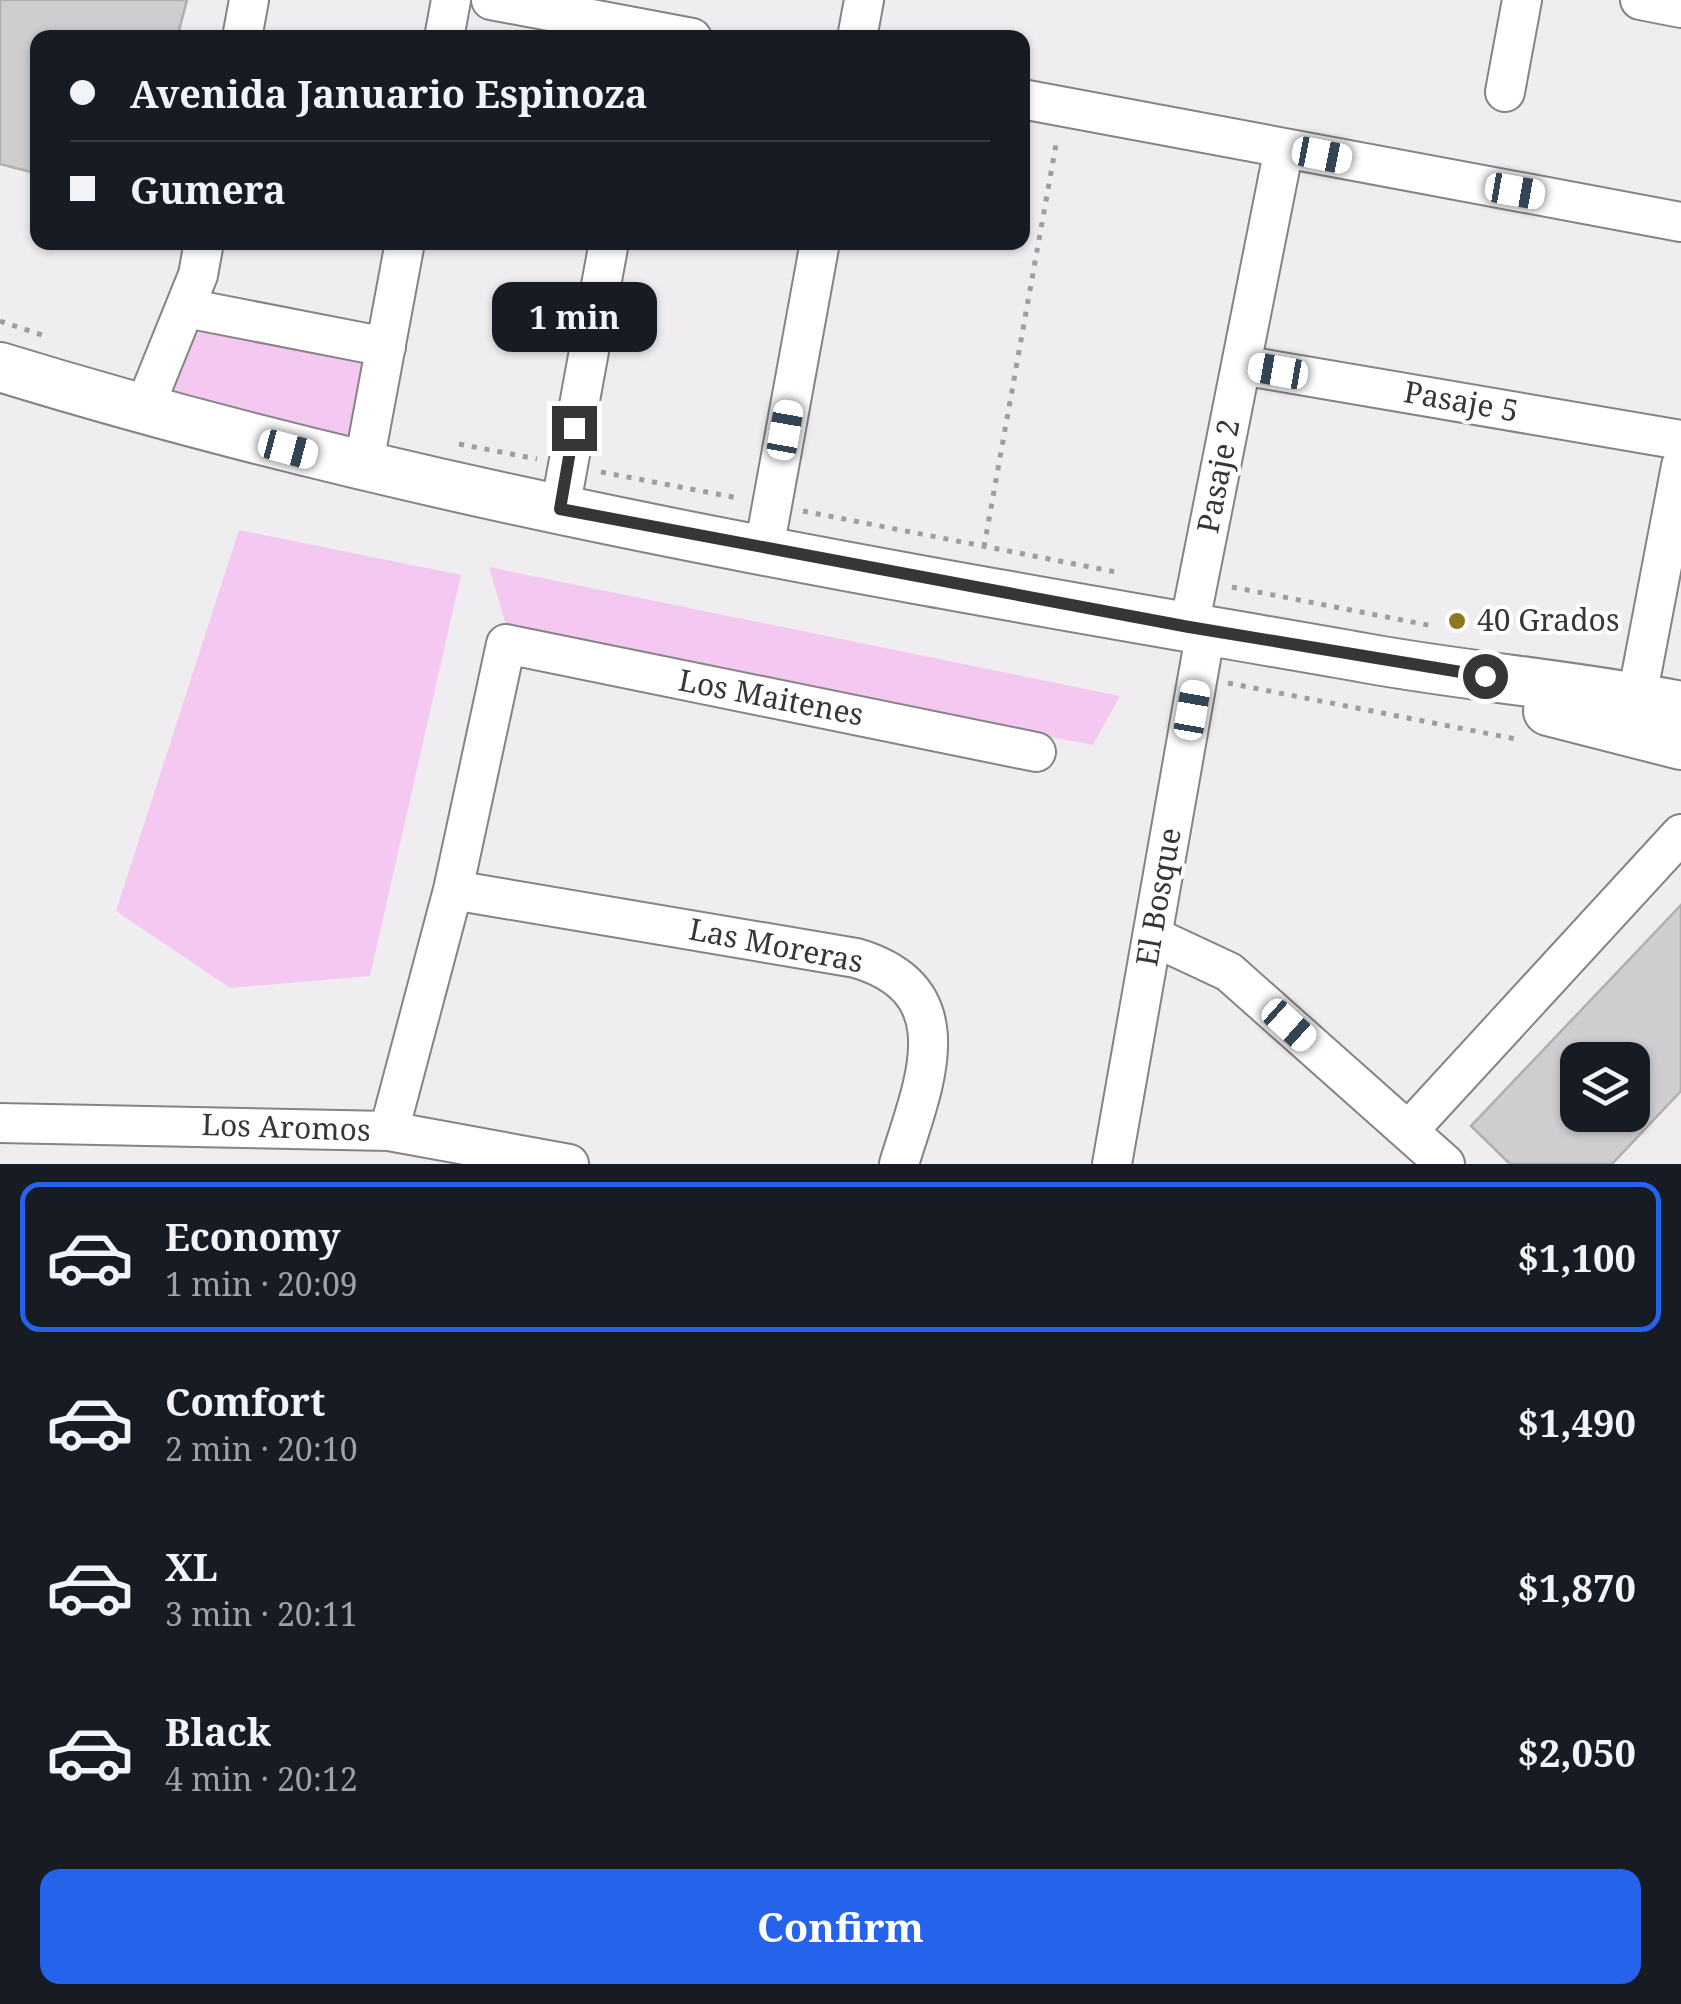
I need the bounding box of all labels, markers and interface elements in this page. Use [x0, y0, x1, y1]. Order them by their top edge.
text: Avenida Januario Espinoza [130, 67, 648, 119]
car [1290, 135, 1354, 175]
text: Gumera [130, 163, 286, 215]
car [1483, 171, 1547, 211]
callout: 1 min [492, 283, 656, 353]
text: 1 min [529, 295, 620, 338]
car [1246, 351, 1310, 391]
street label: Pasaje 5 [1401, 370, 1521, 431]
car [765, 398, 805, 462]
route end [552, 406, 597, 451]
street label: Pasaje 2 [1186, 415, 1249, 536]
car [255, 427, 321, 471]
place label: 40 Grados [1477, 599, 1619, 640]
marker: 40 Grados [1446, 610, 1468, 632]
route start [1463, 654, 1508, 699]
street label: Los Maitenes [675, 659, 867, 735]
car [1172, 678, 1212, 742]
street label: El Bosque [1125, 824, 1190, 969]
street label: Las Moreras [686, 908, 867, 981]
car [1257, 994, 1321, 1056]
map controls [1560, 1042, 1650, 1132]
button: layers [1560, 1042, 1650, 1132]
street label: Los Aromos [201, 1103, 371, 1150]
text: Economy [165, 1210, 341, 1262]
icon: car [45, 1212, 135, 1302]
text: $1,100 [1517, 1231, 1636, 1283]
text: 1 min · 20:09 [165, 1262, 358, 1305]
text: Comfort [165, 1375, 325, 1427]
icon: car [45, 1377, 135, 1467]
text: $1,490 [1517, 1396, 1636, 1448]
text: 2 min · 20:10 [165, 1427, 358, 1470]
text: XL [165, 1540, 218, 1592]
icon: car [45, 1542, 135, 1632]
text: $1,870 [1517, 1561, 1636, 1613]
text: 3 min · 20:11 [165, 1592, 358, 1635]
text: Black [165, 1705, 271, 1757]
icon: car [45, 1707, 135, 1797]
text: $2,050 [1517, 1726, 1636, 1778]
text: 4 min · 20:12 [165, 1757, 358, 1800]
button: Confirm [40, 1869, 1641, 1984]

